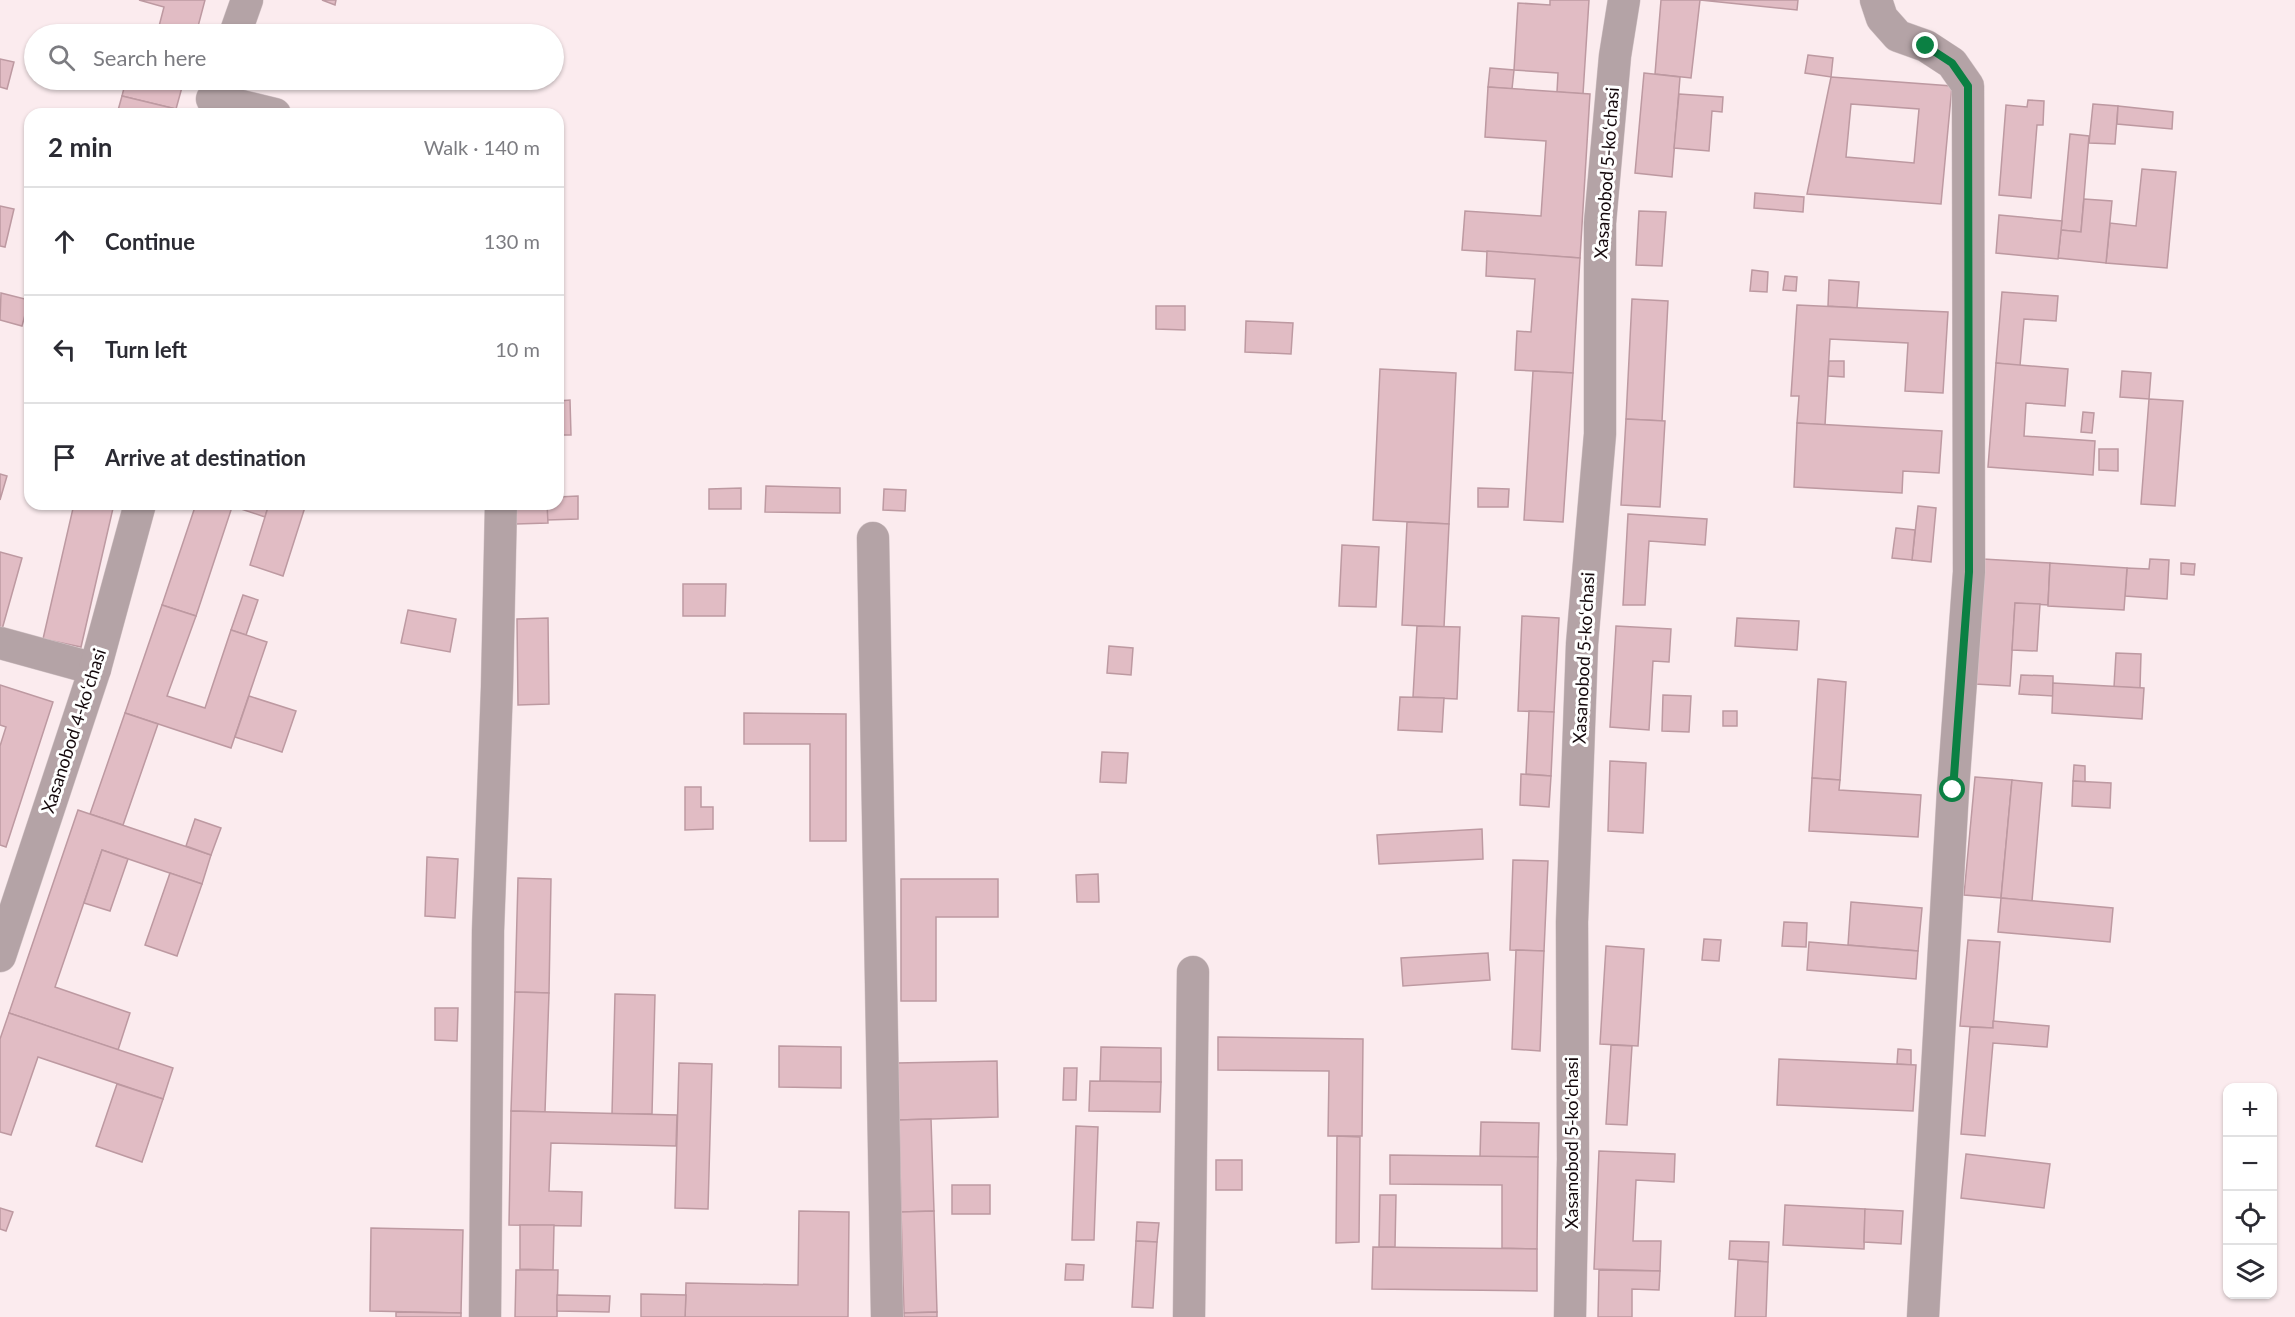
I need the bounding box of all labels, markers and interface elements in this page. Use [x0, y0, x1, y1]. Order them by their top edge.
search box [24, 24, 564, 90]
route end [1912, 32, 1938, 58]
icon: search [45, 41, 78, 74]
text: Search here [93, 44, 206, 71]
street label: Xasanobod 5-koʻchasi [1589, 86, 1623, 259]
text: 2 min [48, 131, 112, 163]
text: Walk · 140 m [424, 135, 540, 159]
icon: ahead [48, 225, 81, 258]
text: Continue [105, 228, 195, 255]
text: 130 m [484, 229, 540, 253]
icon: left [48, 333, 81, 366]
text: Turn left [105, 336, 187, 363]
text: 10 m [495, 337, 540, 361]
icon: arrive [48, 441, 81, 474]
text: Arrive at destination [105, 444, 306, 471]
street label: Xasanobod 5-koʻchasi [1568, 572, 1598, 744]
street label: Xasanobod 4-koʻchasi [36, 646, 110, 816]
route start [1939, 776, 1965, 802]
street label: Xasanobod 5-koʻchasi [1560, 1057, 1582, 1229]
map controls [2223, 1083, 2277, 1299]
button: + [2223, 1083, 2277, 1137]
button: − [2223, 1137, 2277, 1191]
button: locate [2223, 1191, 2277, 1245]
button: layers [2223, 1245, 2277, 1299]

